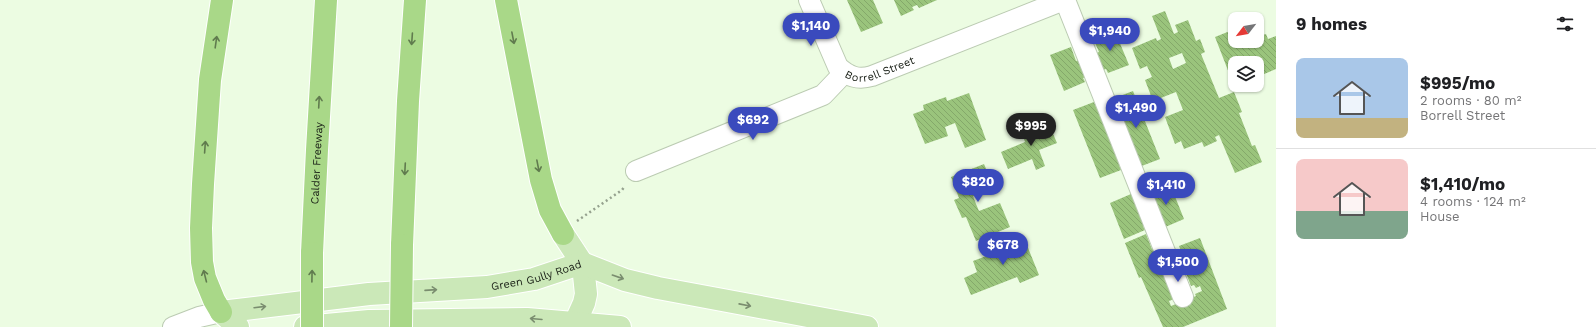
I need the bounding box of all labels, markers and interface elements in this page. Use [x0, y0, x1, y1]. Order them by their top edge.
north arrow [1228, 12, 1264, 48]
map controls [1228, 12, 1264, 92]
pin: $1,140 [778, 13, 844, 47]
icon: filters [1554, 13, 1576, 35]
text: 9 homes [1296, 14, 1367, 34]
text: $1,140 [792, 18, 830, 33]
pin: $1,940 [1077, 18, 1143, 52]
text: $1,940 [1089, 23, 1131, 38]
one-way arrow [510, 31, 518, 44]
one-way arrow [409, 32, 416, 45]
one-way arrow [212, 36, 220, 49]
street label: Borrell Street [843, 53, 917, 84]
button: layers [1228, 56, 1264, 92]
text: $995/mo [1420, 73, 1495, 93]
icon: home [1328, 74, 1376, 122]
text: 2 rooms · 80 m² [1420, 93, 1521, 108]
pin: $1,490 [1103, 95, 1169, 129]
one-way arrow [316, 96, 323, 109]
text: $1,490 [1115, 100, 1157, 115]
pin: $692 [729, 107, 777, 141]
text: Borrell Street [1420, 108, 1505, 123]
text: $692 [737, 112, 769, 127]
pin: $995 [1007, 113, 1055, 147]
text: $995 [1015, 118, 1047, 133]
street label: Calder Freeway [308, 121, 325, 205]
one-way arrow [202, 141, 209, 154]
one-way arrow [534, 159, 542, 172]
one-way arrow [401, 162, 408, 175]
pin: $820 [954, 169, 1002, 203]
pin: $1,410 [1133, 172, 1199, 206]
text: $820 [962, 174, 994, 189]
text: $1,410/mo [1420, 174, 1505, 194]
icon: home [1328, 175, 1376, 223]
text: $1,410 [1146, 177, 1186, 192]
text: 4 rooms · 124 m² [1420, 194, 1526, 209]
text: House [1420, 209, 1460, 224]
pin: $678 [979, 232, 1027, 266]
text: $678 [987, 237, 1019, 252]
pin: $1,500 [1145, 249, 1211, 283]
text: $1,500 [1157, 254, 1199, 269]
street label: Green Gully Road [490, 257, 583, 293]
one-way arrow [201, 270, 208, 283]
one-way arrow [308, 270, 316, 283]
one-way arrow [612, 274, 624, 282]
one-way arrow [424, 287, 437, 294]
one-way arrow [738, 301, 751, 309]
one-way arrow [253, 303, 266, 311]
one-way arrow [530, 316, 543, 323]

